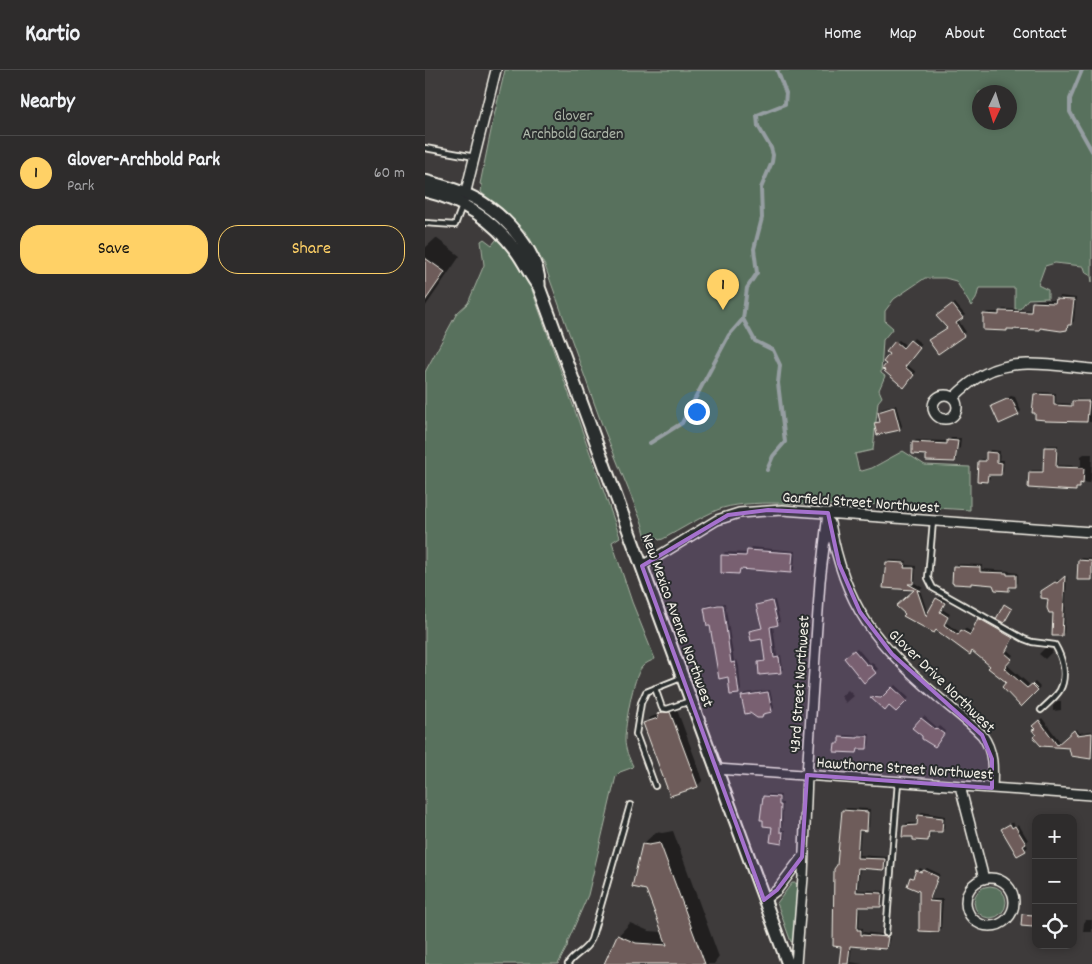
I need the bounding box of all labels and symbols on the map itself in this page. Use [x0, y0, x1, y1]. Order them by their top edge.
north arrow [972, 85, 1017, 130]
park label: Glover Archbold Garden [523, 105, 623, 146]
pin: 1 [707, 269, 739, 310]
your location [684, 399, 710, 425]
street label: Garfield Street Northwest [781, 487, 940, 520]
street label: New Mexico Avenue Northwest [635, 531, 719, 711]
street label: 43rd Street Northwest [784, 615, 817, 754]
street label: Glover Drive Northwest [883, 625, 1000, 739]
street label: Hawthorne Street Northwest [816, 752, 994, 787]

